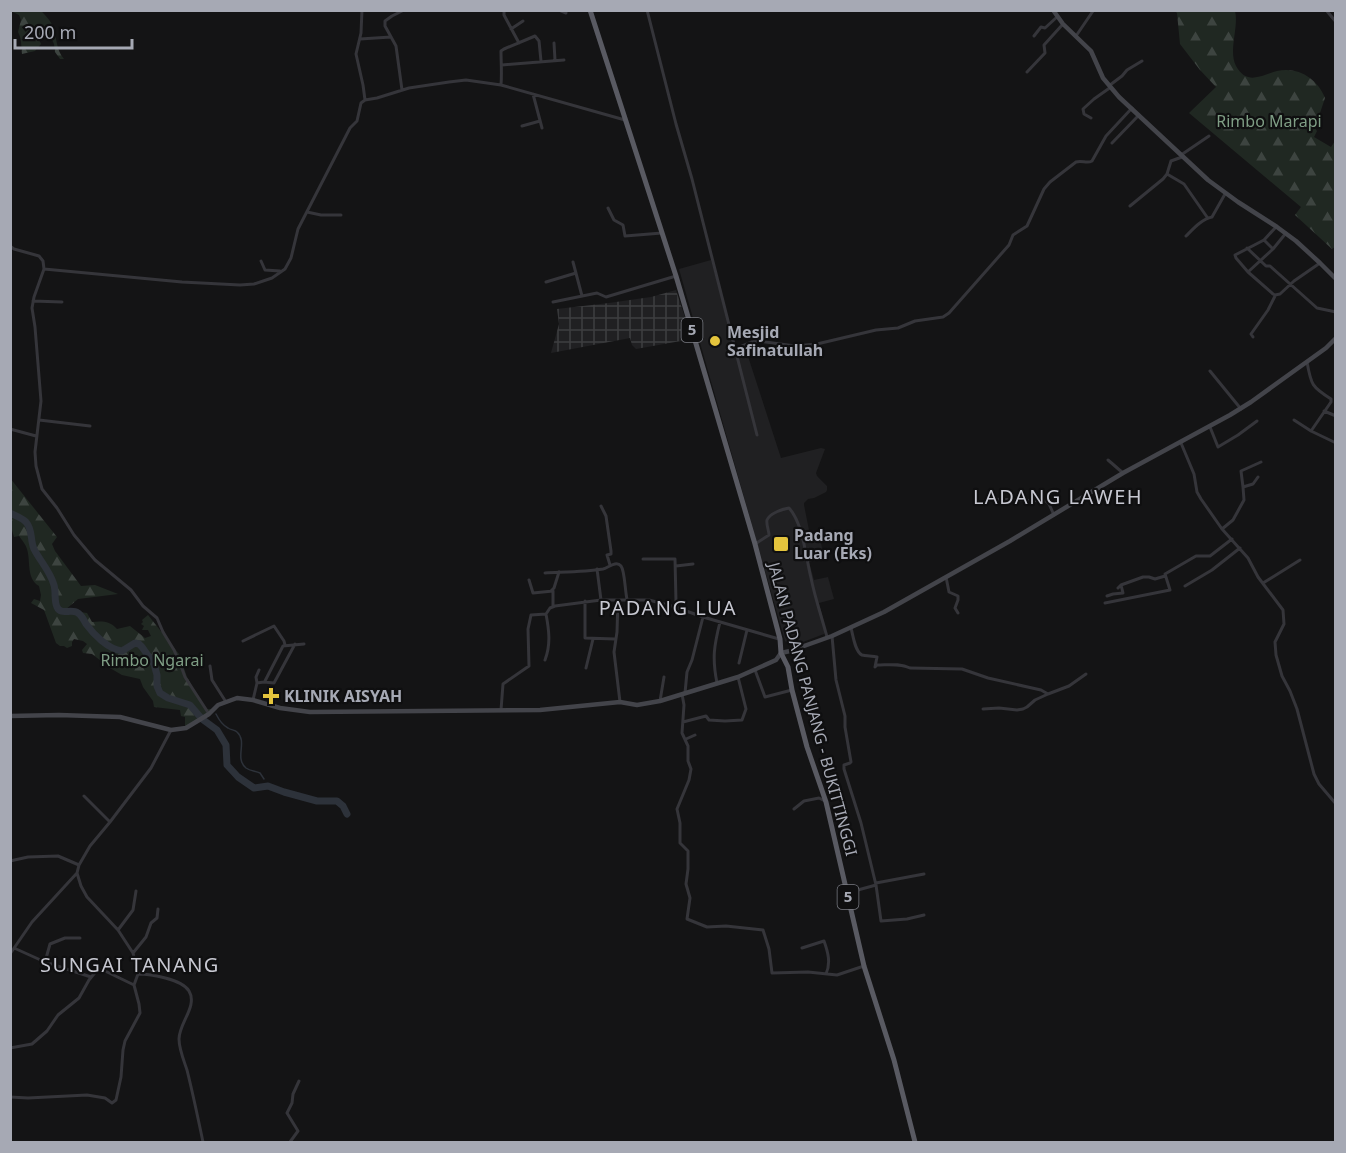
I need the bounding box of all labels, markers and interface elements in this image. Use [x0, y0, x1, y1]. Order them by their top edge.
scale bar [15, 12, 132, 50]
text: 200 m [24, 20, 76, 44]
park label: Rimbo Marapi [1216, 110, 1322, 132]
road number: 5 [682, 318, 702, 342]
place label: Mesjid Safinatullah [727, 321, 823, 361]
marker: Mesjid Safinatullah [708, 334, 722, 348]
district label: LADANG LAWEH [973, 483, 1143, 510]
place label: Padang Luar (Eks) [794, 524, 872, 564]
marker: Padang Luar (Eks) [772, 535, 790, 553]
street label: JALAN PADANG PANJANG - BUKITTINGGI [763, 558, 863, 858]
district label: PADANG LUA [599, 594, 737, 621]
park label: Rimbo Ngarai [100, 649, 204, 671]
place label: KLINIK AISYAH [284, 685, 402, 707]
marker: KLINIK AISYAH [262, 687, 280, 705]
road number: 5 [838, 885, 858, 909]
district label: SUNGAI TANANG [40, 951, 220, 978]

